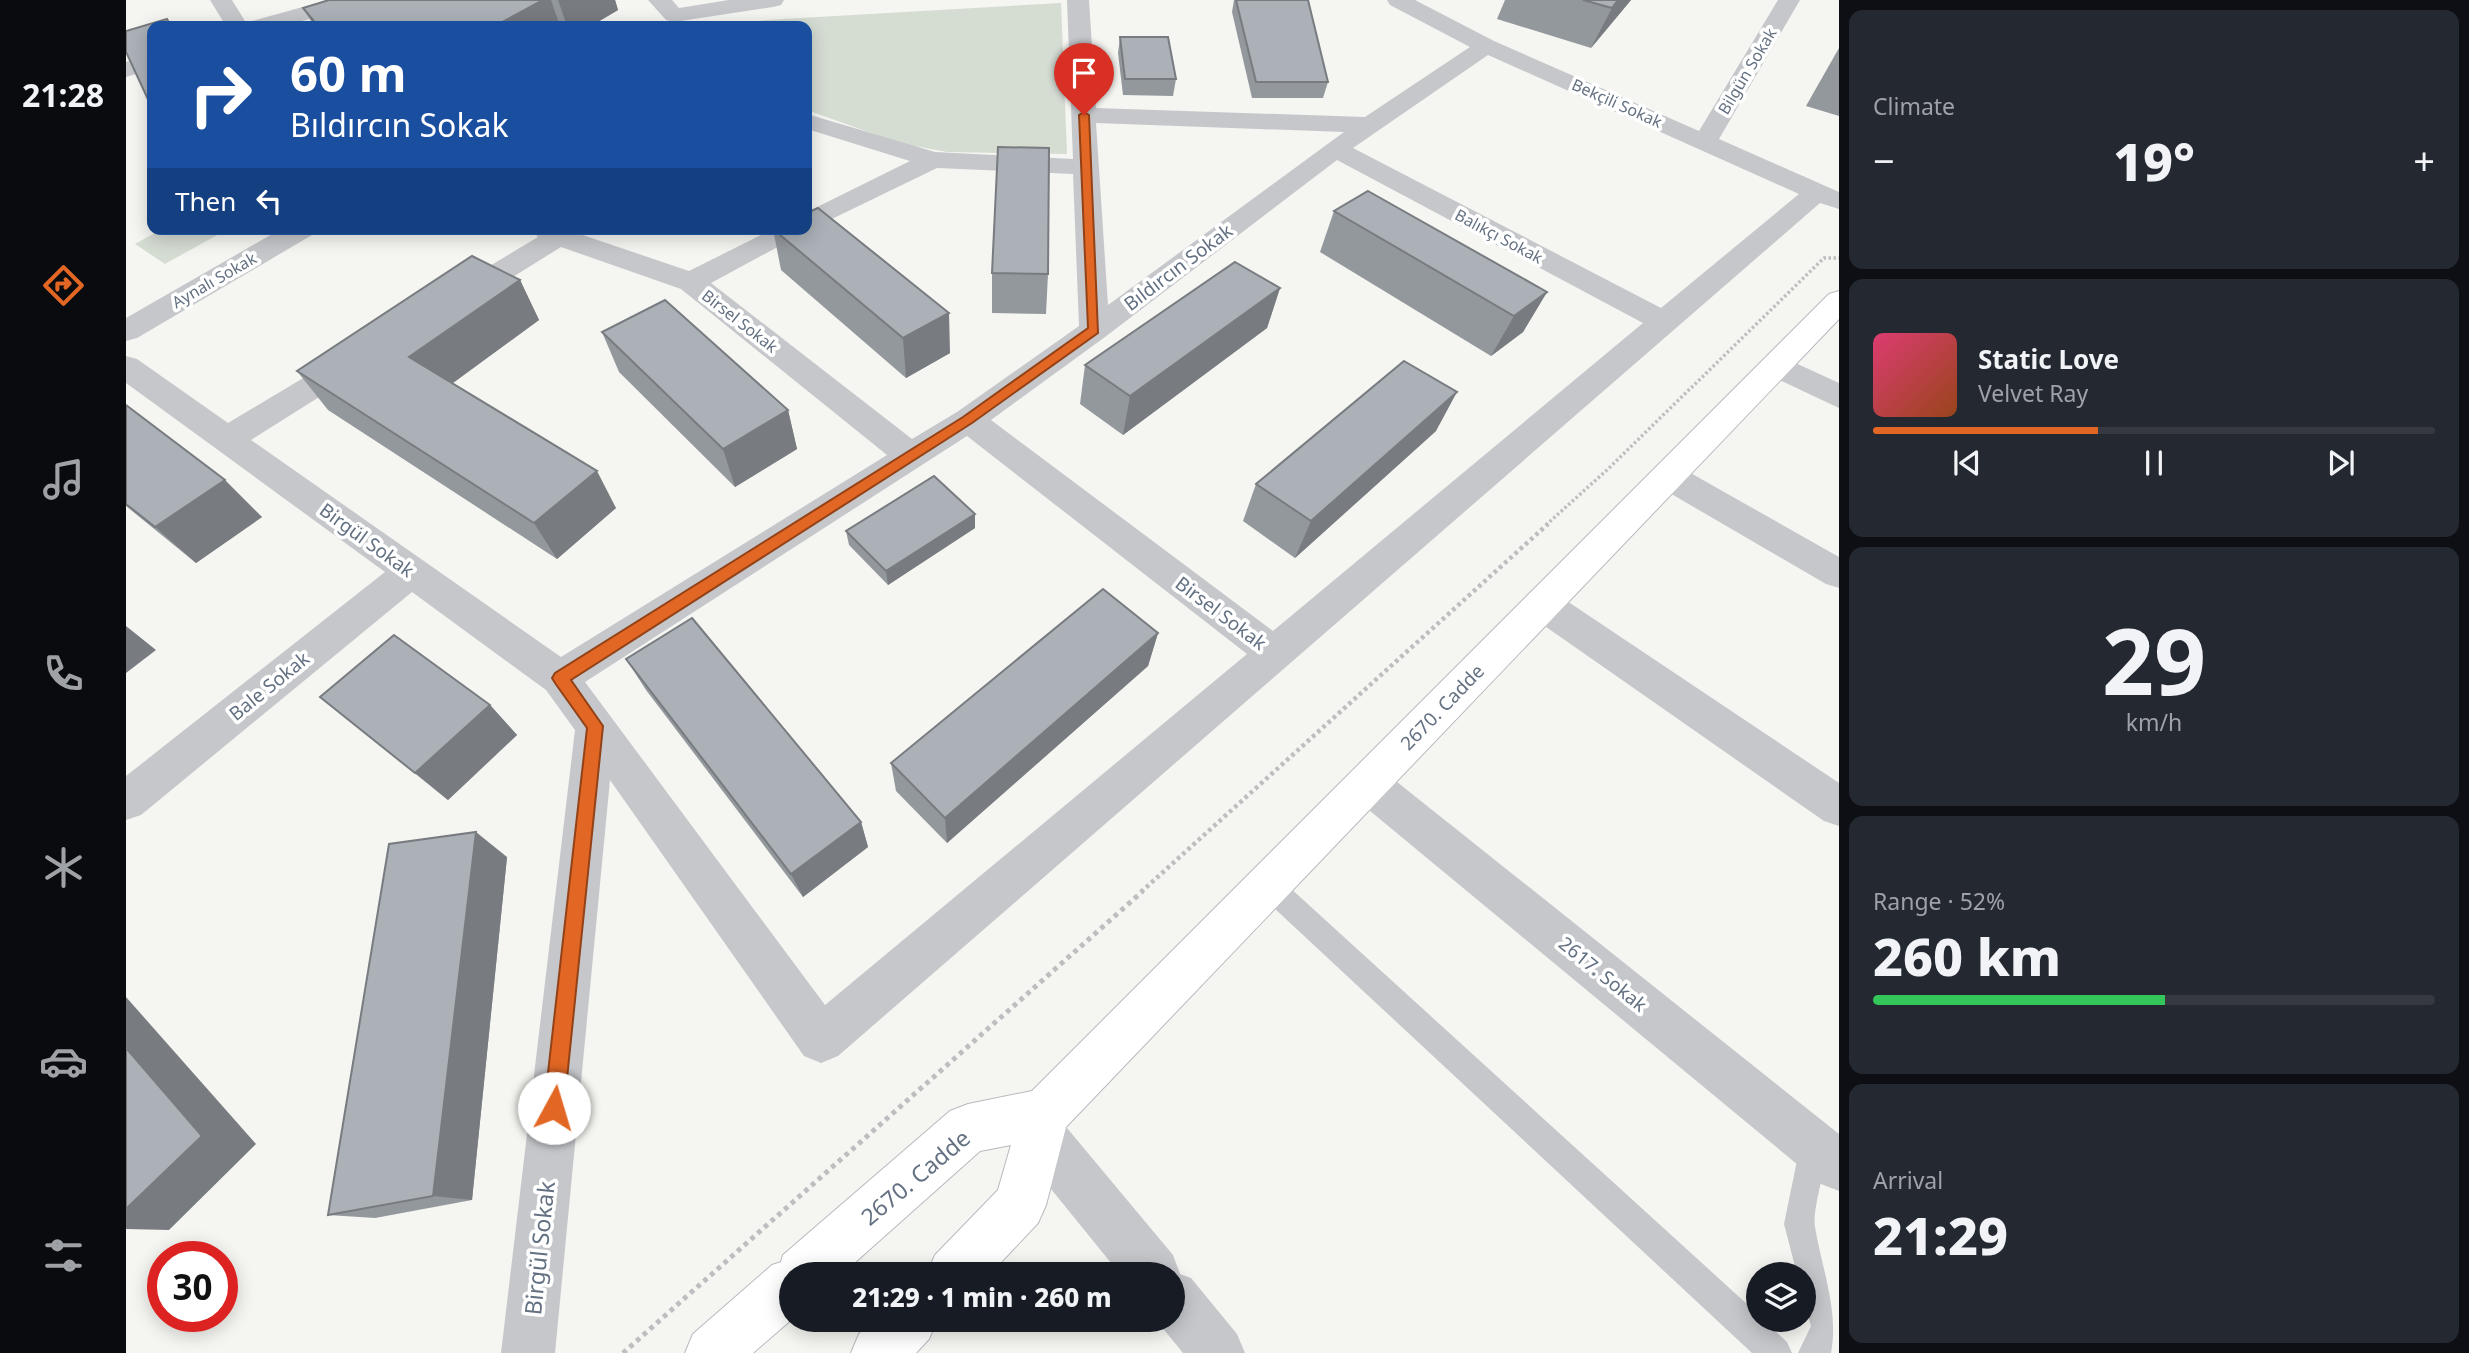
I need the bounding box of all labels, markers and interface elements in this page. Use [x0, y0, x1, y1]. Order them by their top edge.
street label: Bilgün Sokak [1713, 23, 1782, 118]
text: 60 m [290, 40, 407, 106]
pin [1054, 43, 1114, 115]
icon: right [175, 49, 266, 140]
icon: arrive [1065, 54, 1103, 92]
text: 21:28 [22, 73, 104, 116]
street label: Bekçili Sokak [1568, 73, 1666, 133]
text: Climate [1873, 90, 1955, 122]
text: Bıldırcın Sokak [290, 103, 509, 146]
text: 19° [2113, 125, 2195, 196]
text: − [1873, 134, 1895, 186]
text: + [2413, 134, 2435, 186]
icon: left [250, 182, 288, 220]
text: Then [175, 183, 236, 219]
street label: Balıkçı Sokak [1451, 204, 1547, 269]
street label: Bıldırcın Sokak [1118, 218, 1238, 316]
street label: Aynalı Sokak [168, 247, 261, 313]
icon: directions [39, 261, 88, 310]
street label: Birsel Sokak [698, 284, 783, 358]
text: Static Love [1978, 341, 2119, 377]
text: Velvet Ray [1978, 377, 2088, 409]
icon: previous [1948, 444, 1986, 482]
icon: pause [2135, 444, 2173, 482]
icon: next [2322, 444, 2360, 482]
icon: music [39, 455, 88, 504]
street label: Birgül Sokak [314, 497, 420, 583]
street label: Birsel Sokak [1170, 570, 1272, 656]
text: 29 [2102, 598, 2206, 722]
street label: Bale Sokak [223, 646, 315, 726]
icon: phone [39, 649, 88, 698]
street label: 2670. Cadde [1394, 658, 1490, 756]
text: km/h [2126, 706, 2182, 738]
icon: climate [39, 843, 88, 892]
text: Range · 52% [1873, 885, 2005, 917]
text: 260 km [1873, 920, 2061, 991]
street label: 2617. Sokak [1553, 930, 1653, 1018]
icon: car [39, 1037, 88, 1086]
position arrow [517, 1071, 591, 1145]
street label: 2670. Cadde [854, 1122, 976, 1232]
text: Arrival [1873, 1164, 1943, 1196]
street label: Birgül Sokak [516, 1179, 562, 1317]
text: 21:29 [1873, 1199, 2008, 1270]
icon: filters [39, 1231, 88, 1280]
speed limit sign: 30 [147, 1241, 238, 1332]
map controls [1746, 1262, 1816, 1332]
button: layers [1746, 1262, 1816, 1332]
text: 21:29 · 1 min · 260 m [852, 1279, 1112, 1315]

